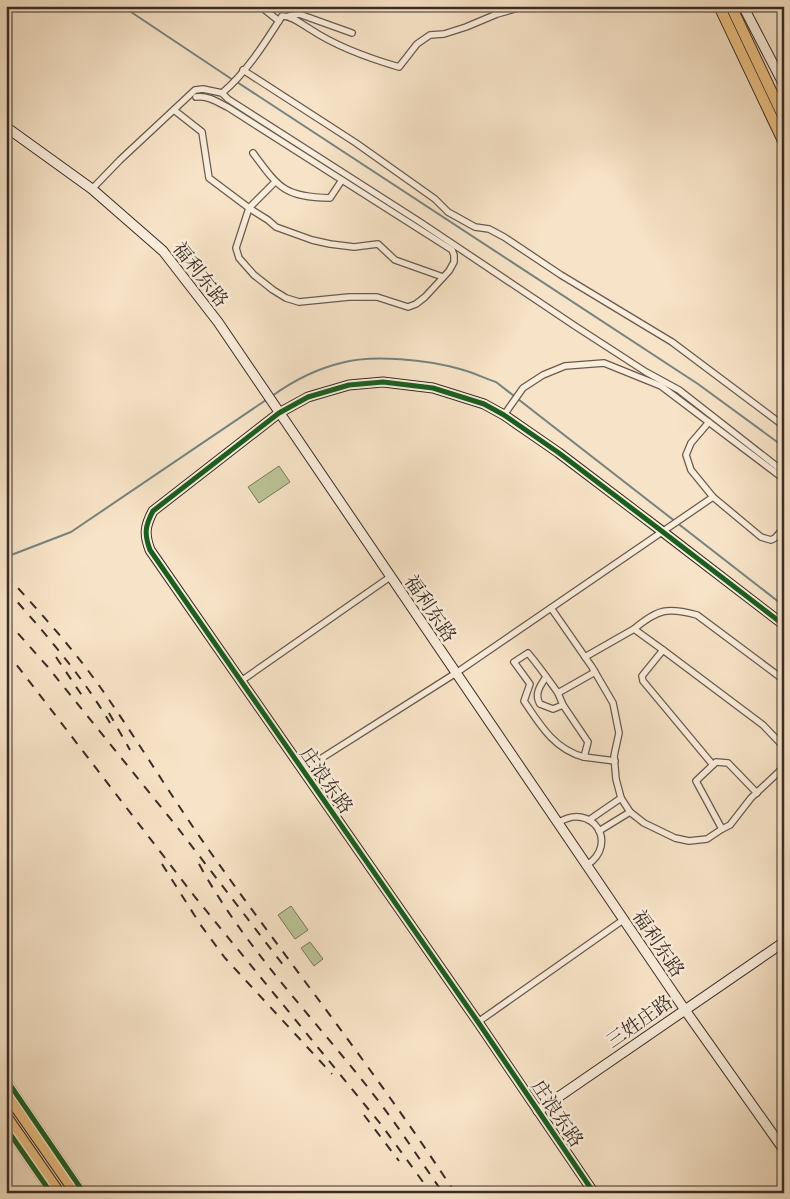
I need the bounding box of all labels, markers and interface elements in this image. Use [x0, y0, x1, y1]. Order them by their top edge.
street label: 福利东路 [167, 235, 235, 313]
street label: 福利东路 [398, 569, 464, 647]
street label: 庄浪东路 [294, 741, 360, 819]
street label: 福利东路 [626, 904, 692, 982]
street label: 三姓庄路 [600, 988, 678, 1054]
street label: 庄浪东路 [525, 1074, 591, 1152]

